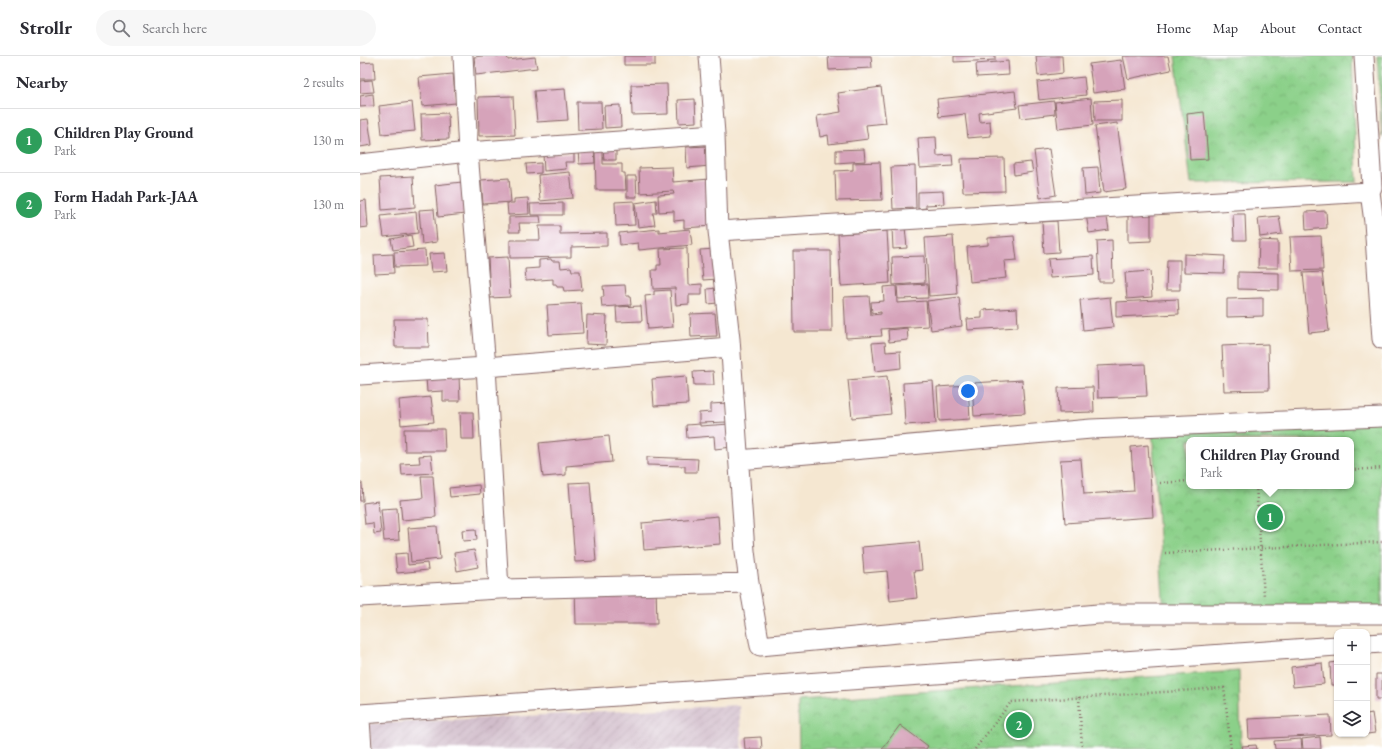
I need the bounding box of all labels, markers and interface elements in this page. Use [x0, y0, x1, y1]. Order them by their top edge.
search box [96, 10, 376, 46]
text: Strollr [20, 15, 72, 40]
icon: search [110, 17, 132, 39]
text: Search here [142, 18, 207, 37]
text: Home [1156, 19, 1191, 37]
text: Map [1213, 19, 1238, 37]
text: About [1260, 19, 1296, 37]
text: Contact [1318, 19, 1362, 37]
text: Nearby [16, 71, 68, 93]
text: 2 results [303, 74, 344, 91]
text: Children Play Ground [54, 123, 194, 142]
text: 1 [26, 132, 32, 149]
text: 130 m [313, 132, 344, 149]
text: Park [54, 142, 76, 159]
text: Form Hadah Park-JAA [54, 187, 198, 206]
text: 2 [26, 196, 32, 213]
text: 130 m [313, 196, 344, 213]
text: Park [54, 206, 76, 223]
your location [958, 381, 978, 401]
popup [1186, 437, 1354, 489]
text: Children Play Ground [1200, 445, 1340, 464]
text: Park [1200, 464, 1222, 481]
pin: 1 [1257, 502, 1283, 532]
map controls [1334, 629, 1370, 737]
button: + [1334, 629, 1370, 665]
button: − [1334, 665, 1370, 701]
button: layers [1334, 701, 1370, 737]
pin: 2 [1006, 710, 1032, 740]

